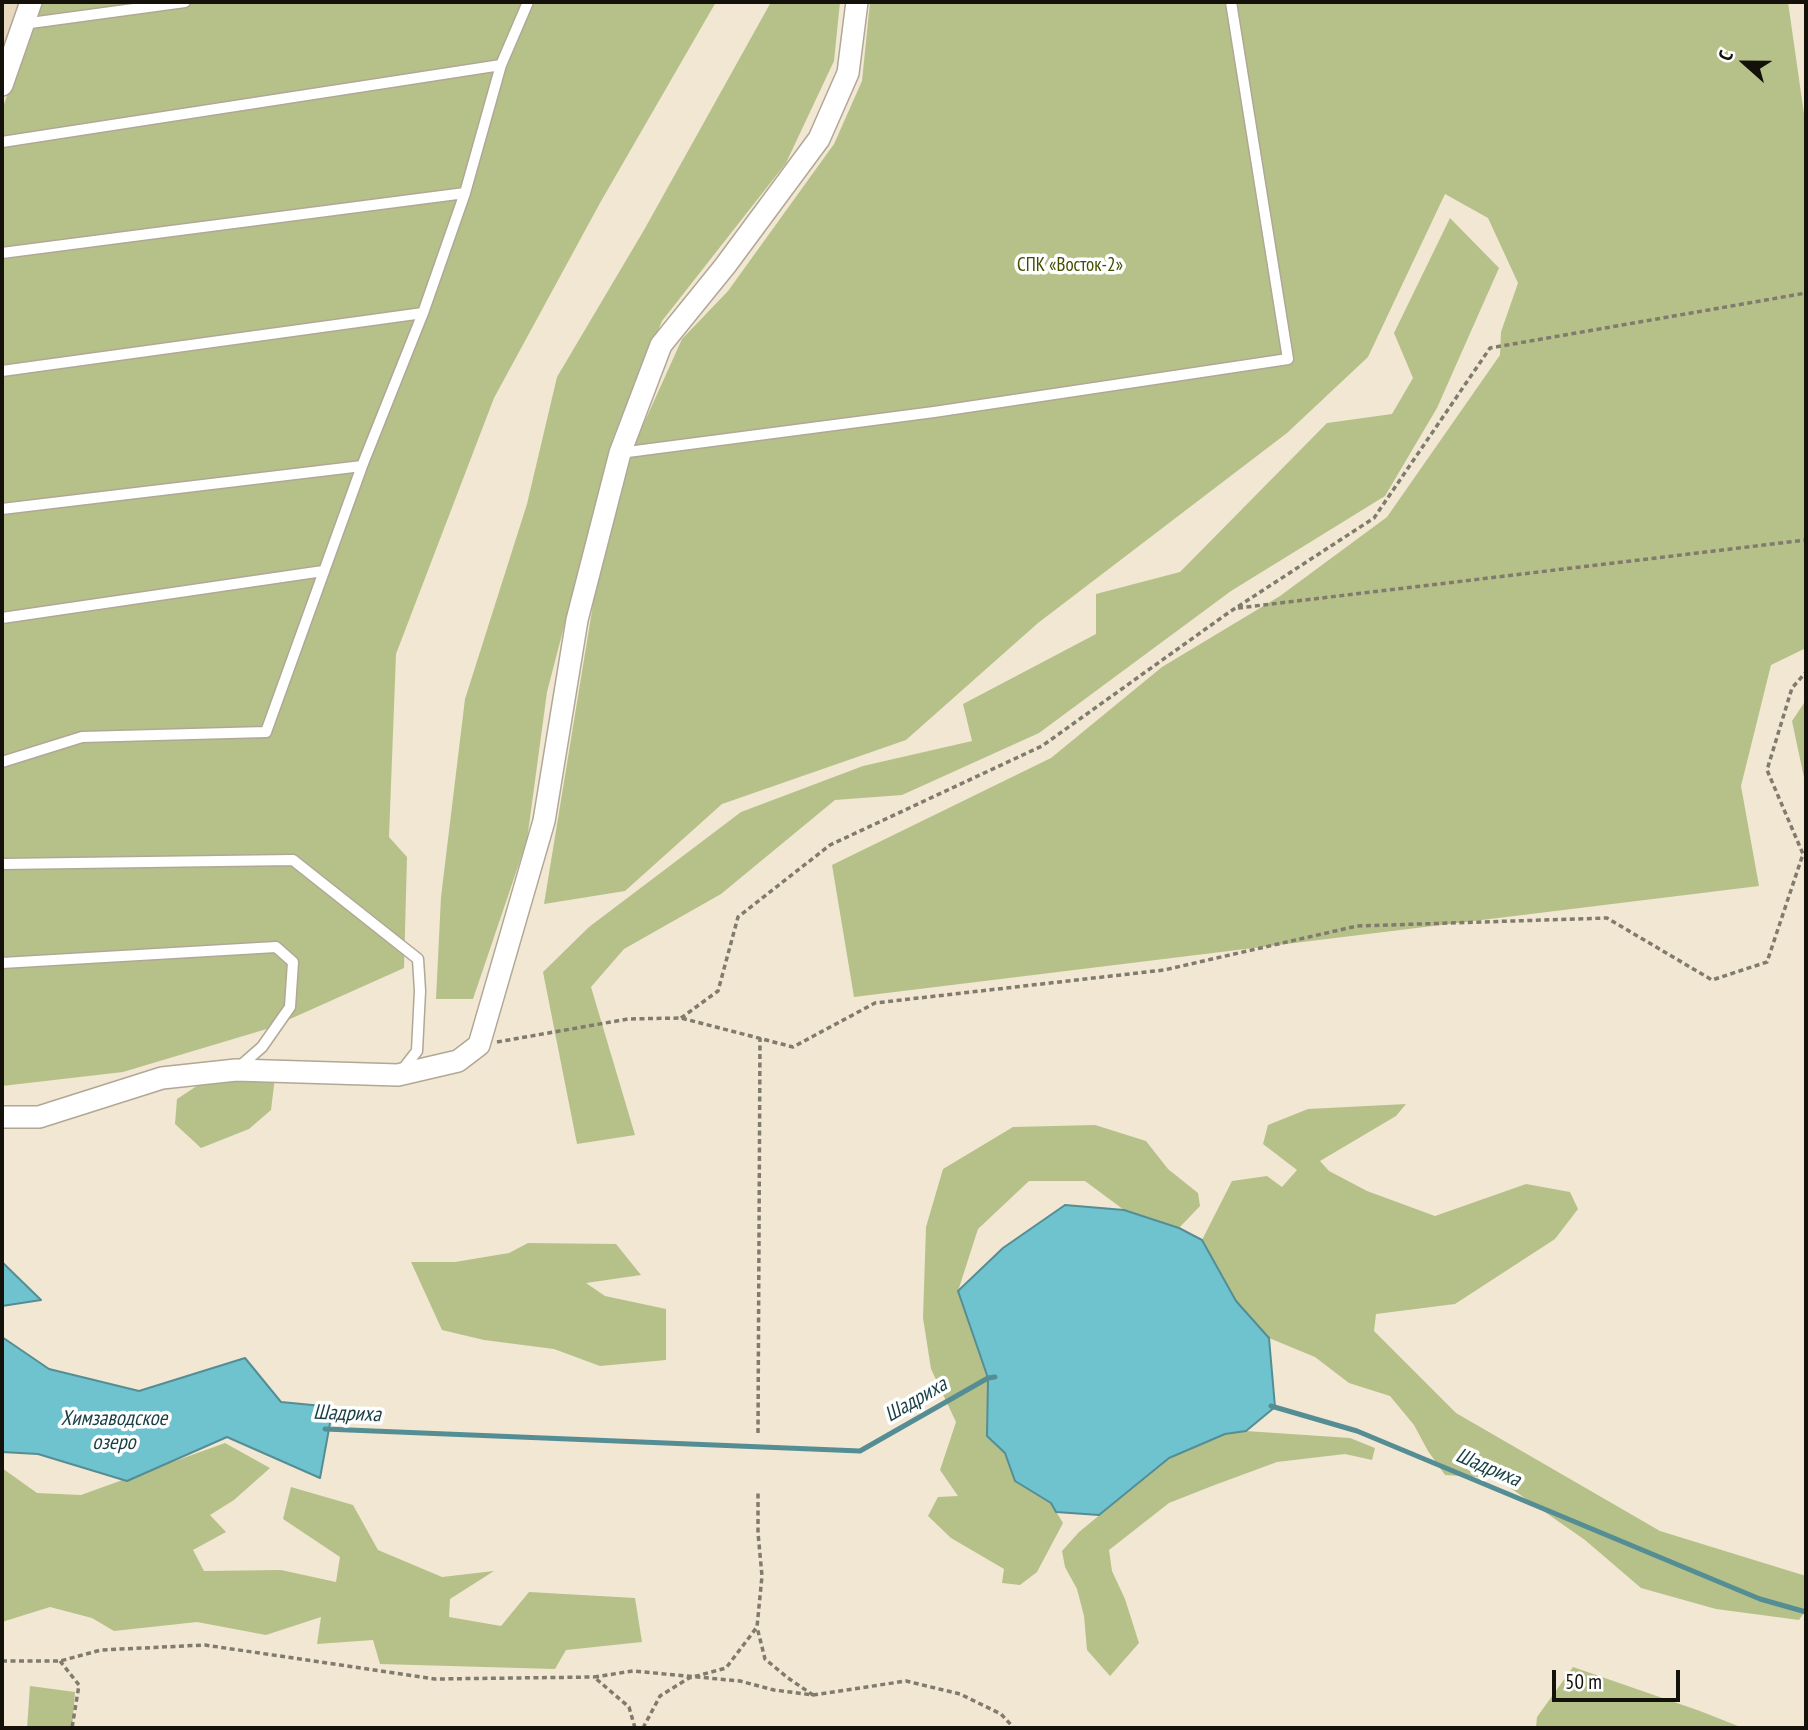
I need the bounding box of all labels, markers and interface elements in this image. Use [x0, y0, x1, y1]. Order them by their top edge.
north arrow [1710, 28, 1780, 98]
text: С [1713, 47, 1738, 64]
park label: СПК «Восток-2» [1017, 255, 1123, 277]
water label: Шадриха [880, 1372, 952, 1428]
water label: Шадриха [313, 1400, 381, 1428]
water label: Химзаводское озеро [61, 1406, 167, 1456]
water label: Шадриха [1452, 1443, 1524, 1493]
scale bar [1556, 1656, 1684, 1700]
text: 50 m [1565, 1668, 1602, 1695]

